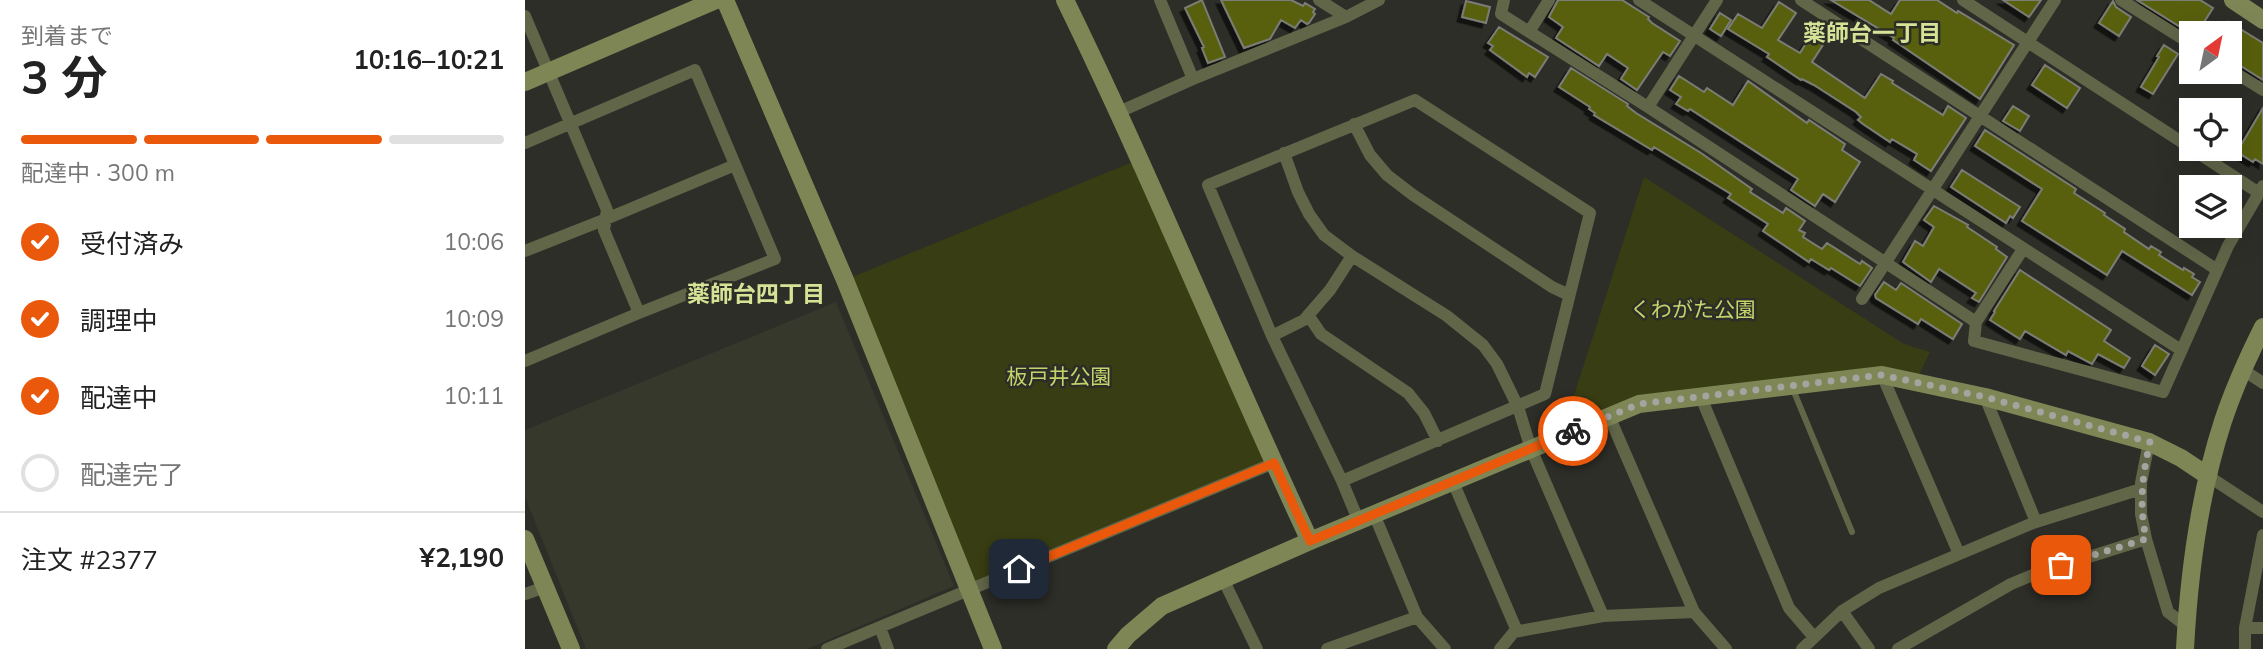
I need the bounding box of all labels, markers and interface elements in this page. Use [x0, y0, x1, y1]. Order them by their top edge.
district label: 薬師台一丁目 [1803, 18, 1941, 47]
text: 到着まで [21, 21, 113, 50]
north arrow [2179, 21, 2242, 84]
map controls [2179, 21, 2242, 238]
text: 10:16–10:21 [353, 43, 504, 76]
text: 3 分 [21, 48, 107, 106]
button: locate [2179, 98, 2242, 161]
text: 配達中 · 300 m [21, 158, 175, 187]
button: layers [2179, 175, 2242, 238]
icon: check [21, 223, 59, 261]
text: 受付済み [80, 227, 184, 260]
text: 10:06 [444, 227, 504, 256]
district label: 薬師台四丁目 [687, 279, 825, 308]
park label: くわがた公園 [1630, 296, 1756, 322]
icon: check [21, 300, 59, 338]
text: 調理中 [80, 304, 158, 337]
text: 10:09 [444, 304, 504, 333]
park label: 板戸井公園 [1007, 363, 1112, 389]
icon: check [21, 377, 59, 415]
text: 配達中 [80, 381, 158, 414]
text: 10:11 [444, 381, 504, 410]
courier [1538, 396, 1608, 466]
icon: bike [1554, 412, 1592, 450]
text: 配達完了 [80, 458, 184, 491]
pin [2031, 535, 2091, 595]
pin [989, 539, 1049, 599]
text: ¥2,190 [420, 541, 504, 574]
text: 注文 #2377 [21, 543, 158, 576]
icon: bag [2042, 546, 2080, 584]
icon: home [1000, 550, 1038, 588]

